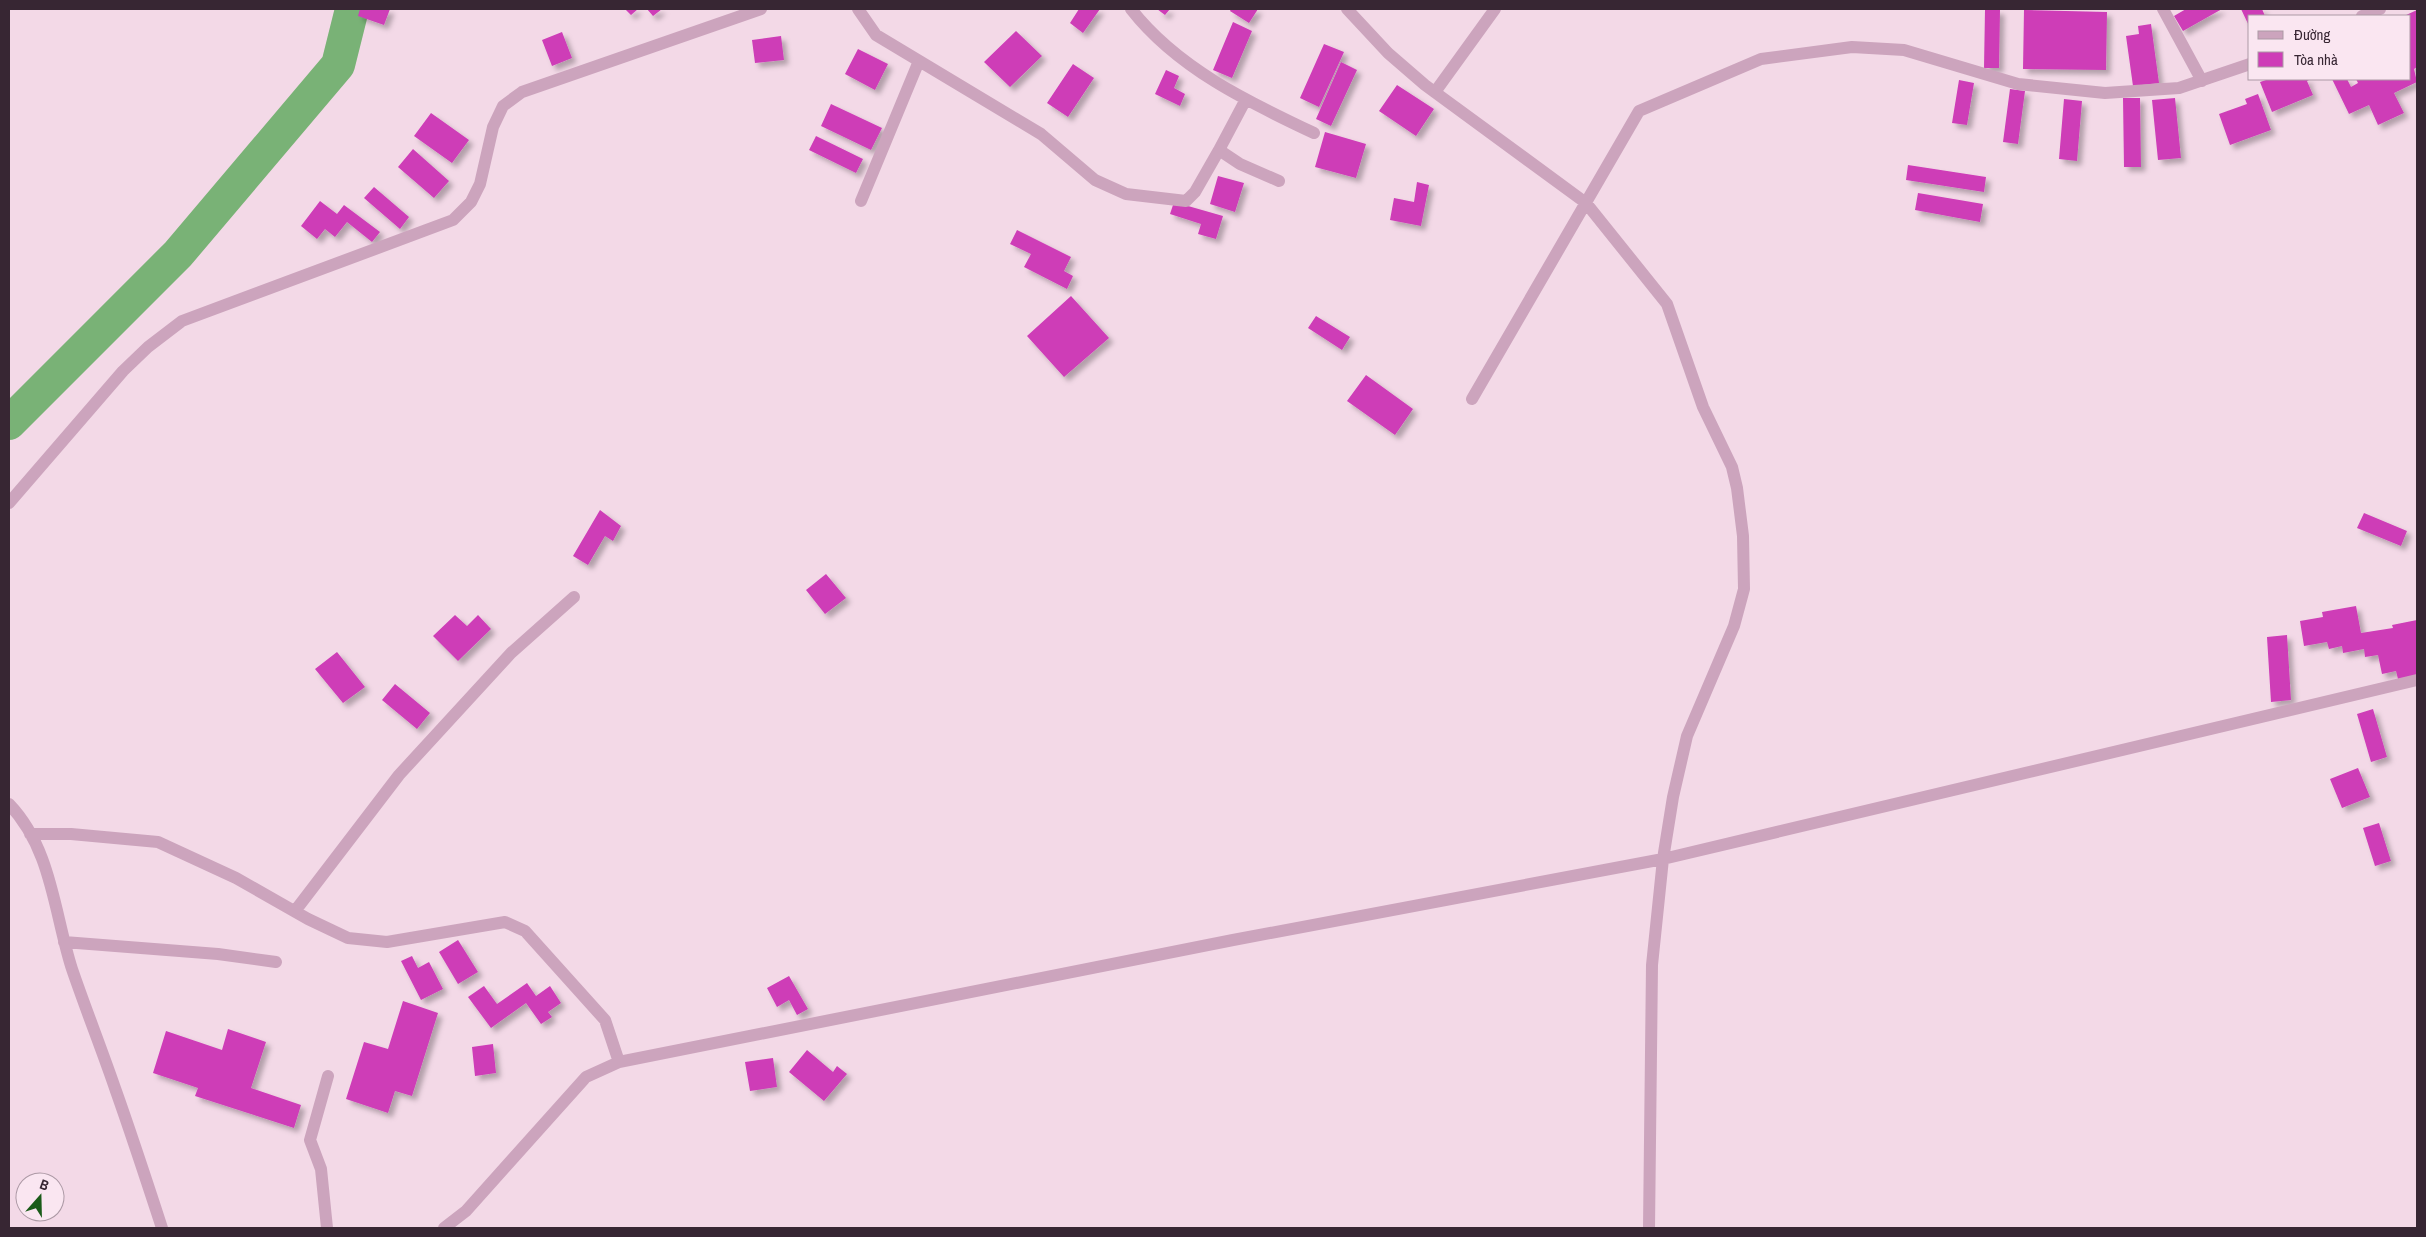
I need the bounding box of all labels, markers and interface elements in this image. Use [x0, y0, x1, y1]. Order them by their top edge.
legend [2248, 15, 2411, 80]
text: Đường [2294, 24, 2330, 45]
text: Tòa nhà [2294, 49, 2338, 70]
north arrow [15, 1172, 65, 1222]
text: B [37, 1175, 51, 1195]

